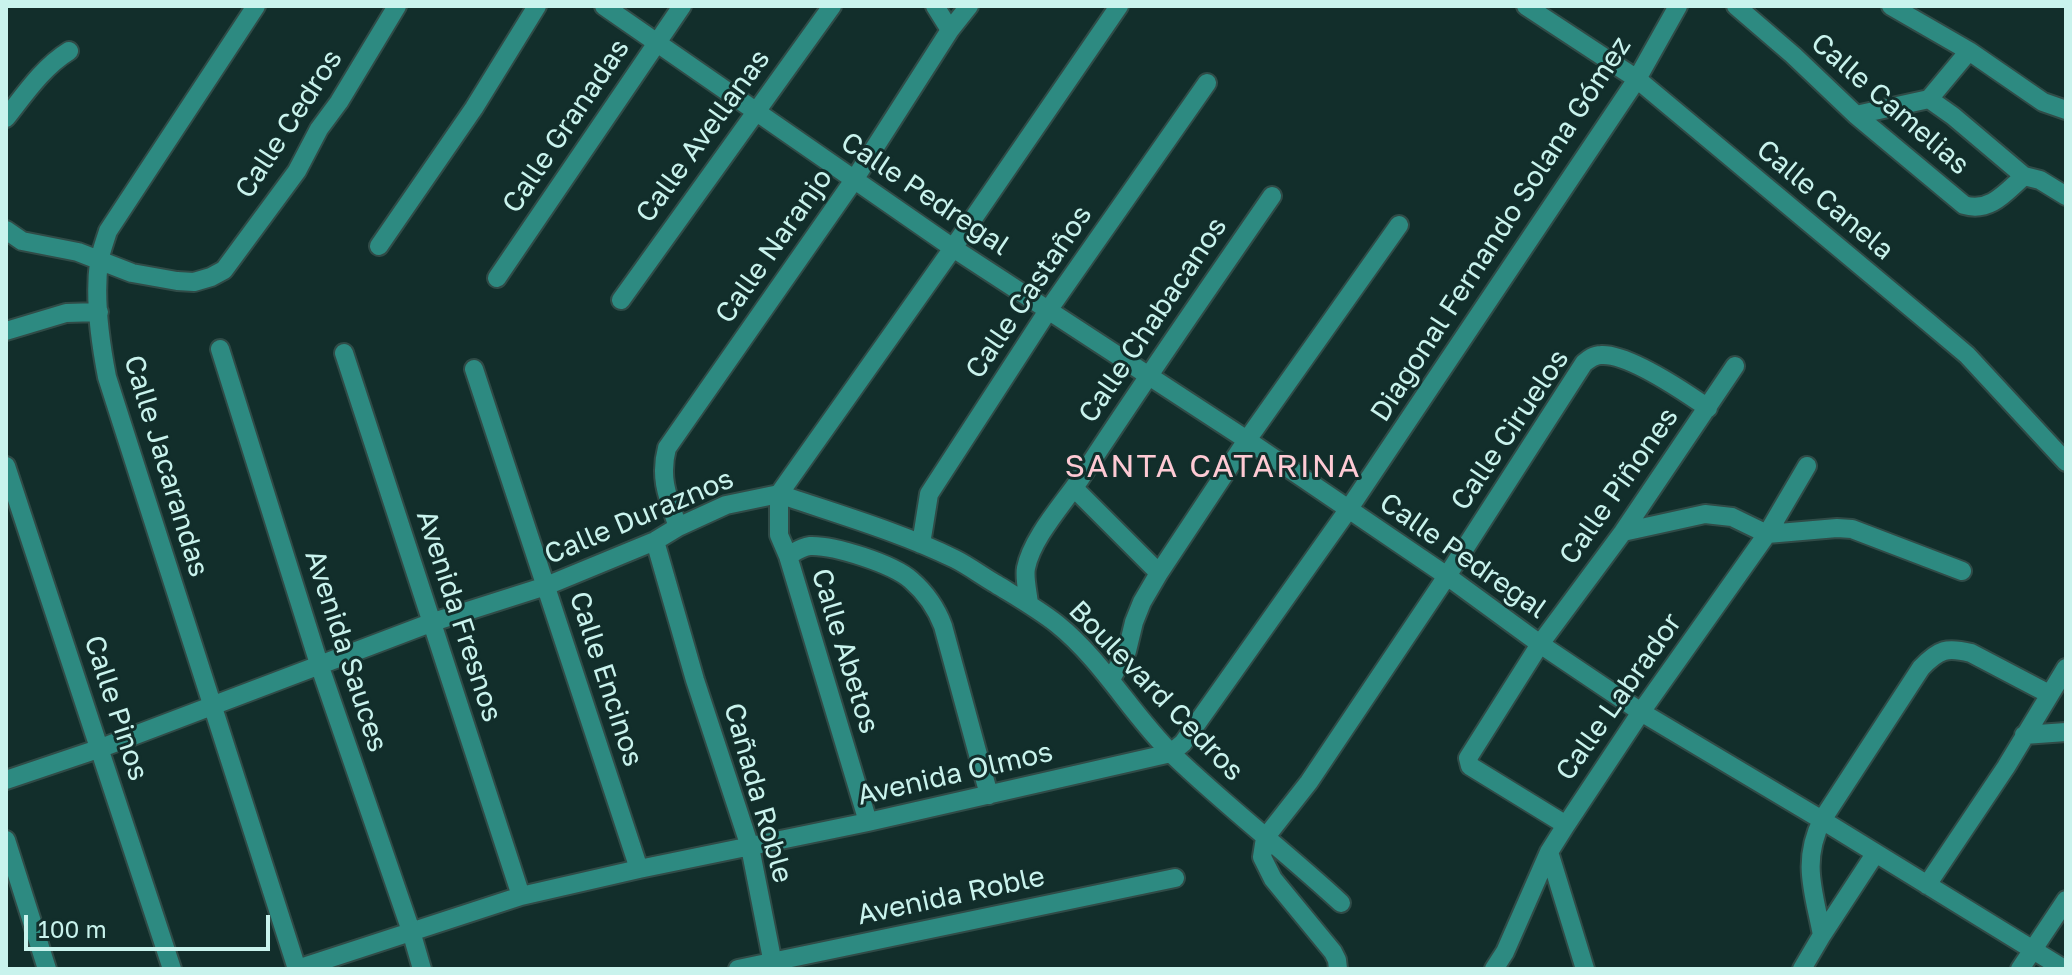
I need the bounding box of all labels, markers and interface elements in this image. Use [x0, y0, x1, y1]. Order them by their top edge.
street label: Calle Camelias [1804, 26, 1976, 182]
street label: Diagonal Fernando Solana Gómez [1364, 30, 1638, 428]
street label: Calle Granadas [495, 33, 637, 219]
street label: Calle Cedros [228, 43, 350, 205]
street label: Calle Avellanas [629, 43, 777, 229]
street label: Calle Pedregal [834, 125, 1016, 263]
street label: Calle Canela [1750, 133, 1900, 267]
street label: Calle Naranjo [708, 162, 840, 330]
street label: Calle Castaños [959, 199, 1099, 385]
street label: Calle Chabacanos [1072, 211, 1234, 429]
street label: Calle Ciruelos [1444, 343, 1576, 517]
street label: Calle Jacarandas [116, 351, 216, 581]
street label: Calle Piñones [1552, 401, 1686, 571]
district label: SANTA CATARINA [1065, 448, 1361, 486]
street label: Calle Duraznos [540, 462, 738, 572]
street label: Calle Pedregal [1373, 486, 1553, 626]
street label: Avenida Fresnos [409, 506, 509, 726]
street label: Avenida Sauces [298, 546, 394, 756]
street label: Calle Abetos [804, 564, 886, 738]
street label: Calle Encinos [562, 587, 650, 771]
street label: Boulevard Cedros [1062, 594, 1250, 788]
street label: Calle Labrador [1549, 607, 1689, 787]
street label: Calle Pinos [77, 631, 155, 785]
street label: Cañada Roble [716, 699, 800, 887]
street label: Avenida Olmos [854, 735, 1056, 813]
street label: Avenida Roble [854, 860, 1048, 932]
scale bar [28, 899, 274, 949]
text: 100 m [38, 914, 107, 943]

